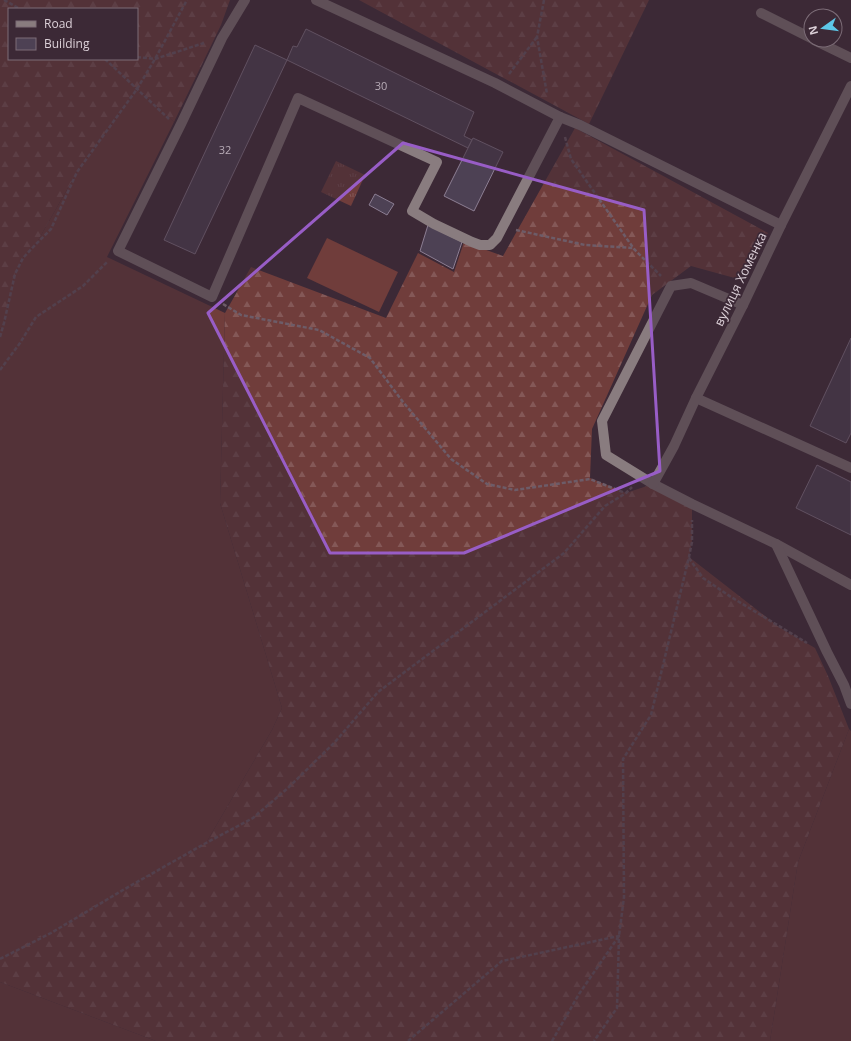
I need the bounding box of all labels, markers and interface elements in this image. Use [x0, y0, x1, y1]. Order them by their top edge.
legend [8, 8, 138, 60]
north arrow [803, 8, 843, 48]
text: Road [44, 15, 73, 32]
text: N [804, 24, 821, 37]
text: Building [44, 35, 90, 52]
house number: 30 [375, 78, 387, 93]
house number: 32 [219, 142, 231, 157]
street label: вулиця Хоменка [709, 229, 771, 329]

